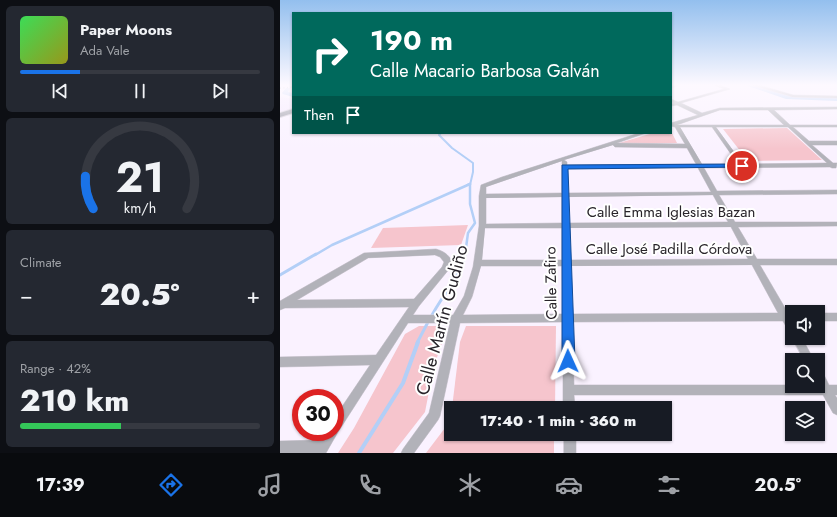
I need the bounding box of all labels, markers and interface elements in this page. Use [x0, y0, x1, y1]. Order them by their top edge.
text: Paper Moons [80, 19, 172, 41]
text: 190 m [370, 20, 453, 61]
icon: right [304, 28, 356, 80]
text: Ada Vale [80, 41, 129, 60]
text: Calle Macario Barbosa Galván [370, 58, 600, 84]
icon: previous [49, 80, 71, 102]
icon: pause [129, 80, 151, 102]
icon: next [209, 80, 231, 102]
text: Then [304, 104, 334, 126]
icon: arrive [342, 104, 364, 126]
text: 21 [116, 146, 164, 207]
pin [725, 149, 759, 183]
icon: arrive [731, 155, 753, 177]
text: km/h [124, 197, 156, 217]
street label: Calle Emma Iglesias Bazan [587, 201, 755, 223]
street label: Calle José Padilla Córdova [586, 238, 752, 260]
street label: Calle Martín Gudiño [409, 242, 475, 398]
street label: Calle Zafiro [539, 246, 563, 320]
text: Climate [20, 253, 61, 272]
text: 20.5° [100, 273, 180, 316]
text: − [20, 279, 33, 311]
text: + [246, 279, 260, 311]
map controls [785, 305, 825, 441]
button: sound [785, 305, 825, 345]
position arrow [547, 340, 589, 382]
button: search [785, 353, 825, 393]
text: Range · 42% [20, 359, 91, 378]
text: 210 km [20, 379, 129, 422]
speed limit sign: 30 [292, 389, 344, 441]
button: layers [785, 401, 825, 441]
text: 17:40 · 1 min · 360 m [480, 410, 636, 432]
icon: directions [157, 471, 185, 499]
icon: music [256, 471, 284, 499]
icon: phone [356, 471, 384, 499]
icon: climate [456, 471, 484, 499]
icon: car [555, 471, 583, 499]
icon: filters [655, 471, 683, 499]
text: 17:39 [36, 472, 85, 498]
text: 20.5° [755, 472, 801, 498]

